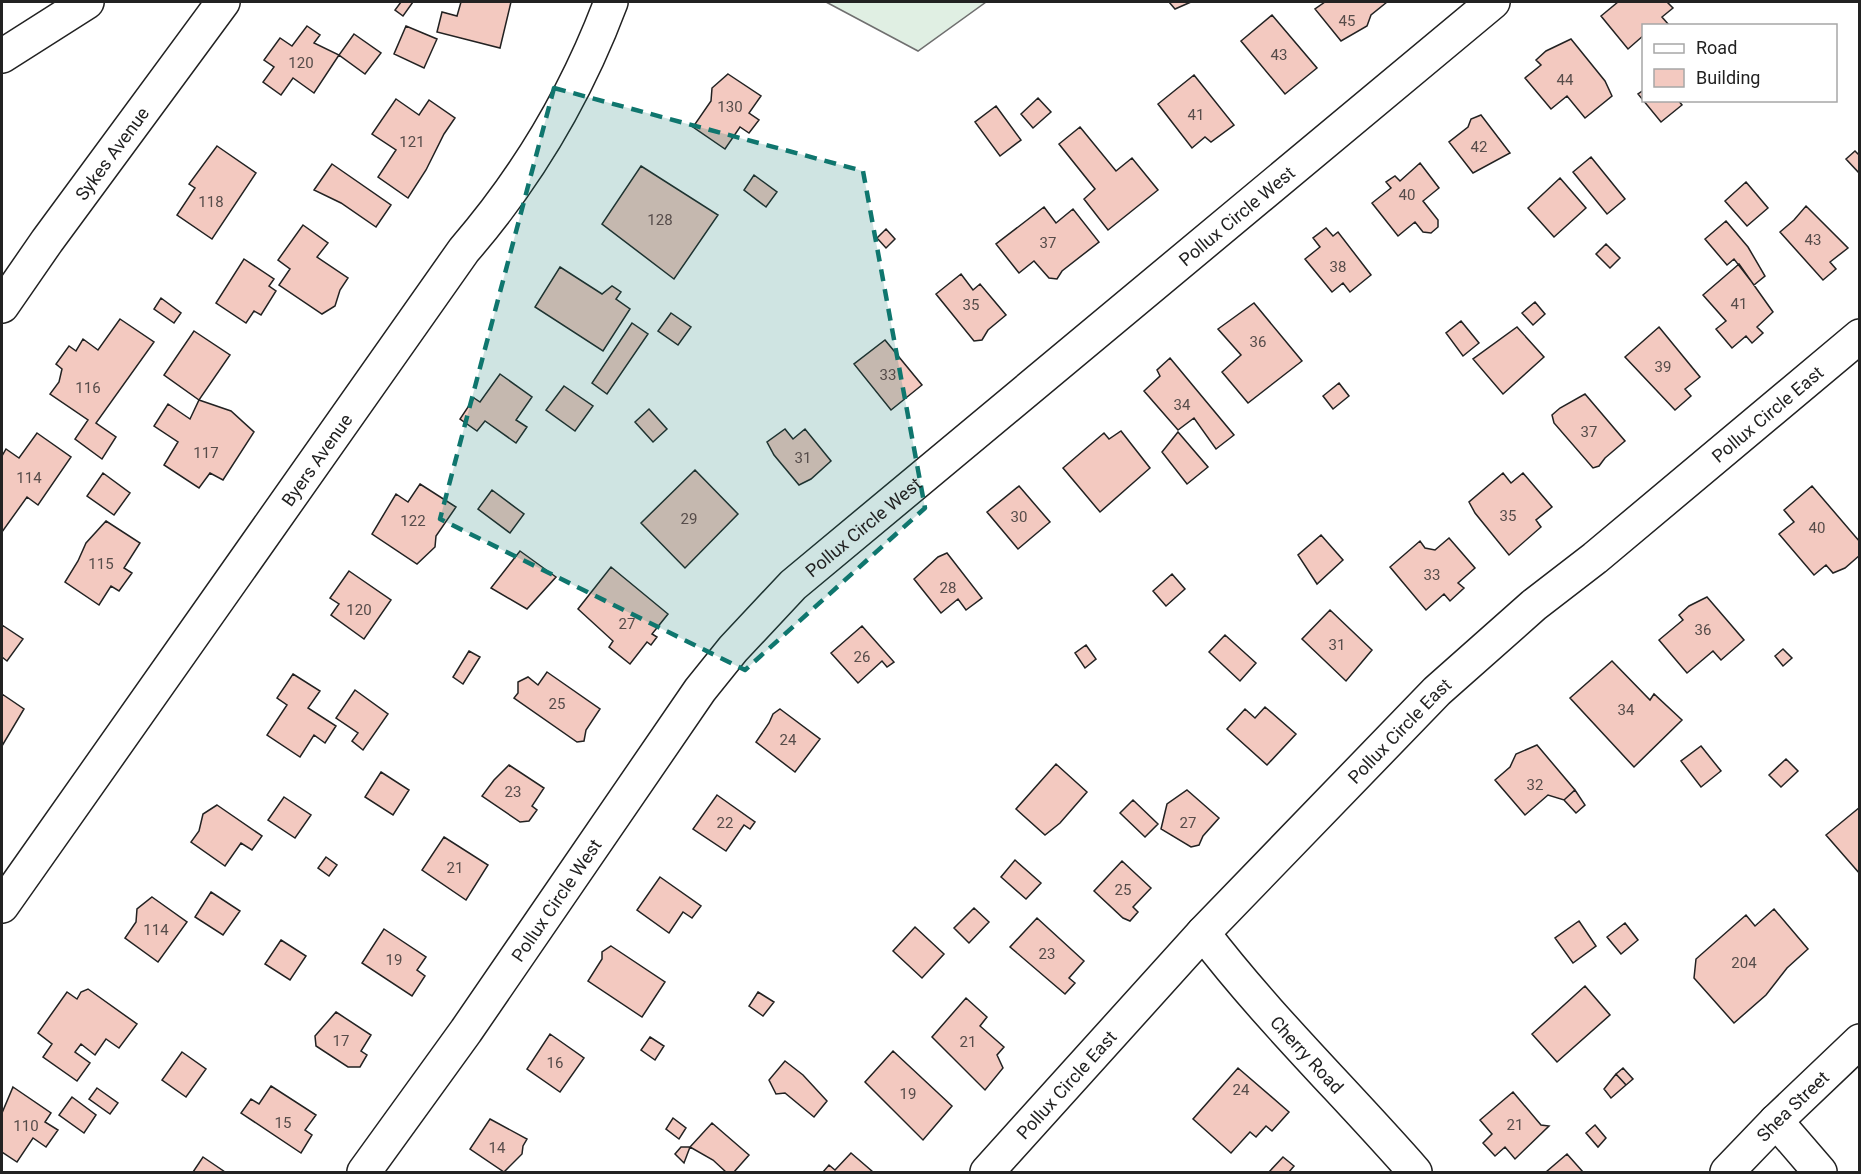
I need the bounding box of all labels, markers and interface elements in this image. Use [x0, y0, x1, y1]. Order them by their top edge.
house number: 45 [1339, 12, 1355, 30]
legend [1642, 24, 1837, 102]
text: Road [1696, 37, 1737, 58]
house number: 43 [1271, 46, 1287, 64]
house number: 120 [288, 54, 314, 72]
text: Building [1696, 67, 1760, 88]
house number: 44 [1557, 71, 1574, 89]
house number: 130 [717, 98, 743, 116]
street label: Sykes Avenue [70, 103, 153, 204]
house number: 41 [1188, 106, 1204, 124]
house number: 121 [399, 133, 425, 151]
house number: 42 [1471, 138, 1487, 156]
street label: Pollux Circle West [1174, 162, 1299, 270]
house number: 40 [1399, 186, 1415, 204]
house number: 118 [198, 193, 224, 211]
house number: 128 [647, 211, 673, 229]
house number: 43 [1805, 231, 1821, 249]
house number: 37 [1040, 234, 1056, 252]
house number: 38 [1330, 258, 1346, 276]
house number: 41 [1731, 295, 1747, 313]
house number: 35 [963, 296, 979, 314]
house number: 36 [1250, 333, 1266, 351]
house number: 39 [1655, 358, 1671, 376]
street label: Pollux Circle East [1707, 361, 1827, 466]
house number: 33 [880, 366, 896, 384]
house number: 116 [75, 379, 101, 397]
house number: 34 [1174, 396, 1191, 414]
street label: Byers Avenue [277, 409, 356, 510]
house number: 37 [1581, 423, 1597, 441]
house number: 117 [193, 444, 219, 462]
house number: 31 [795, 449, 811, 467]
house number: 114 [16, 469, 42, 487]
street label: Pollux Circle West [801, 473, 925, 581]
house number: 35 [1500, 507, 1516, 525]
house number: 30 [1011, 508, 1027, 526]
house number: 29 [681, 510, 697, 528]
house number: 122 [400, 512, 426, 530]
house number: 40 [1809, 519, 1825, 537]
house number: 115 [88, 555, 114, 573]
house number: 33 [1424, 566, 1440, 584]
house number: 28 [940, 579, 956, 597]
house number: 120 [346, 601, 372, 619]
house number: 27 [619, 615, 635, 633]
house number: 36 [1695, 621, 1711, 639]
house number: 31 [1329, 636, 1345, 654]
house number: 26 [854, 648, 870, 666]
street label: Pollux Circle East [1343, 673, 1455, 788]
house number: 25 [549, 695, 565, 713]
house number: 34 [1618, 701, 1635, 719]
house number: 24 [780, 731, 797, 749]
house number: 32 [1527, 776, 1543, 794]
house number: 23 [505, 783, 521, 801]
house number: 22 [717, 814, 733, 832]
house number: 27 [1180, 814, 1196, 832]
street label: Pollux Circle West [507, 835, 605, 965]
house number: 21 [447, 859, 463, 877]
house number: 25 [1115, 881, 1131, 899]
house number: 114 [143, 921, 169, 939]
house number: 23 [1039, 945, 1055, 963]
house number: 19 [386, 951, 402, 969]
house number: 204 [1731, 954, 1757, 972]
street label: Cherry Road [1266, 1011, 1348, 1097]
street label: Pollux Circle East [1012, 1026, 1120, 1143]
house number: 17 [333, 1032, 349, 1050]
house number: 21 [960, 1033, 976, 1051]
house number: 16 [547, 1054, 563, 1072]
street label: Shea Street [1752, 1066, 1833, 1145]
house number: 24 [1233, 1081, 1250, 1099]
house number: 19 [900, 1085, 916, 1103]
house number: 15 [275, 1114, 291, 1132]
house number: 21 [1507, 1116, 1523, 1134]
house number: 110 [13, 1117, 39, 1135]
house number: 14 [489, 1139, 506, 1157]

